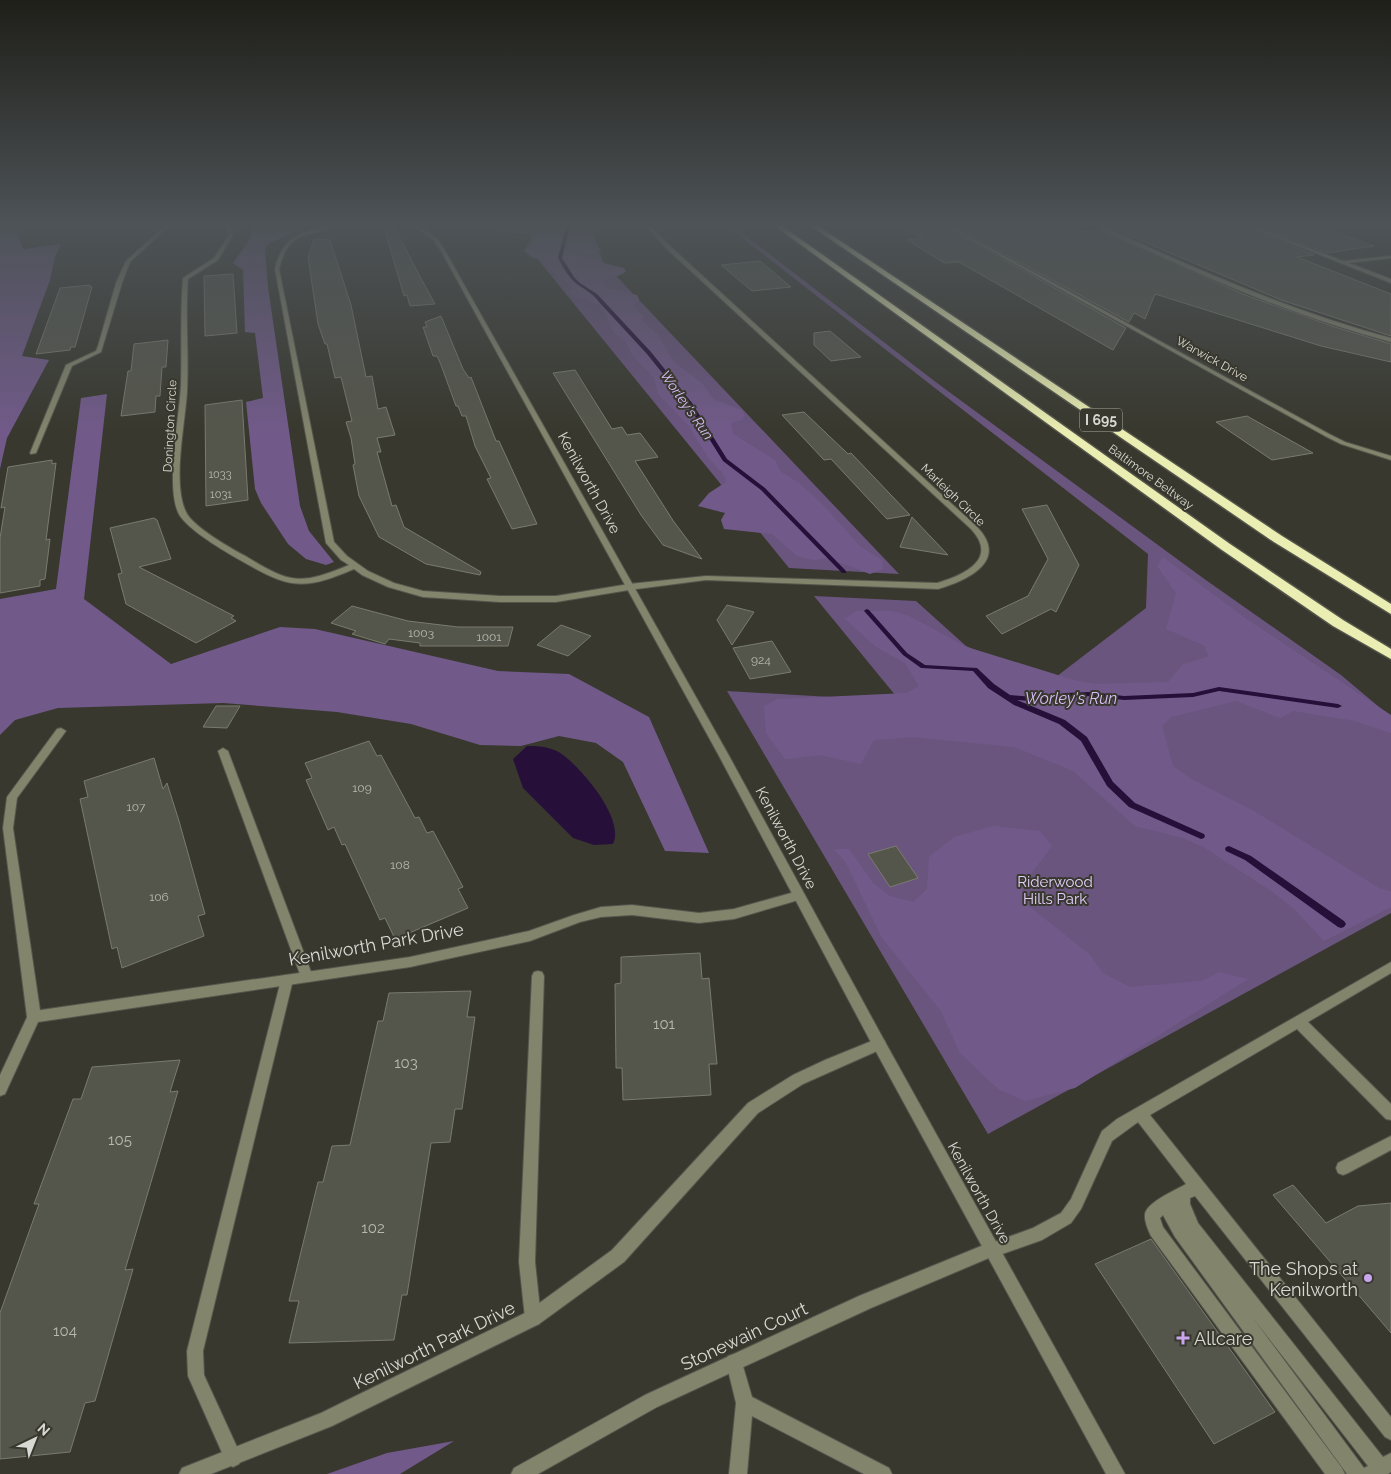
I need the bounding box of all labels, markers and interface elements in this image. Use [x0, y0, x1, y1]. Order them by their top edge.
street label: Warwick Drive [1174, 334, 1250, 384]
water label: Worley's Run [657, 367, 717, 443]
street label: Donington Circle [161, 379, 179, 473]
road number: I 695 [1080, 408, 1122, 432]
street label: Kenilworth Drive [554, 429, 624, 537]
street label: Baltimore Beltway [1106, 442, 1197, 513]
street label: Marleigh Circle [918, 461, 988, 529]
house number: 1033 [208, 468, 232, 481]
house number: 1031 [210, 488, 232, 501]
house number: 1003 [408, 626, 434, 640]
house number: 1001 [477, 630, 501, 644]
house number: 924 [751, 653, 771, 667]
water label: Worley's Run [1025, 689, 1117, 708]
house number: 109 [352, 781, 372, 795]
street label: Kenilworth Drive [751, 784, 821, 892]
house number: 107 [127, 800, 146, 814]
house number: 108 [390, 858, 410, 872]
park label: Riderwood Hills Park [1017, 873, 1093, 908]
house number: 106 [149, 890, 169, 904]
street label: Kenilworth Park Drive [287, 918, 466, 970]
house number: 101 [653, 1015, 676, 1033]
house number: 103 [394, 1054, 418, 1072]
house number: 105 [108, 1131, 132, 1149]
street label: Kenilworth Drive [944, 1139, 1014, 1247]
house number: 102 [361, 1219, 385, 1237]
place label: The Shops at Kenilworth [1249, 1258, 1358, 1300]
marker: The Shops at Kenilworth [1362, 1272, 1374, 1284]
street label: Kenilworth Park Drive [350, 1297, 519, 1393]
street label: Stonewain Court [677, 1297, 811, 1375]
house number: 104 [53, 1322, 77, 1340]
place label: Allcare [1194, 1328, 1253, 1349]
marker: Allcare [1176, 1331, 1190, 1345]
north arrow [10, 1414, 60, 1464]
text: N [35, 1420, 53, 1439]

